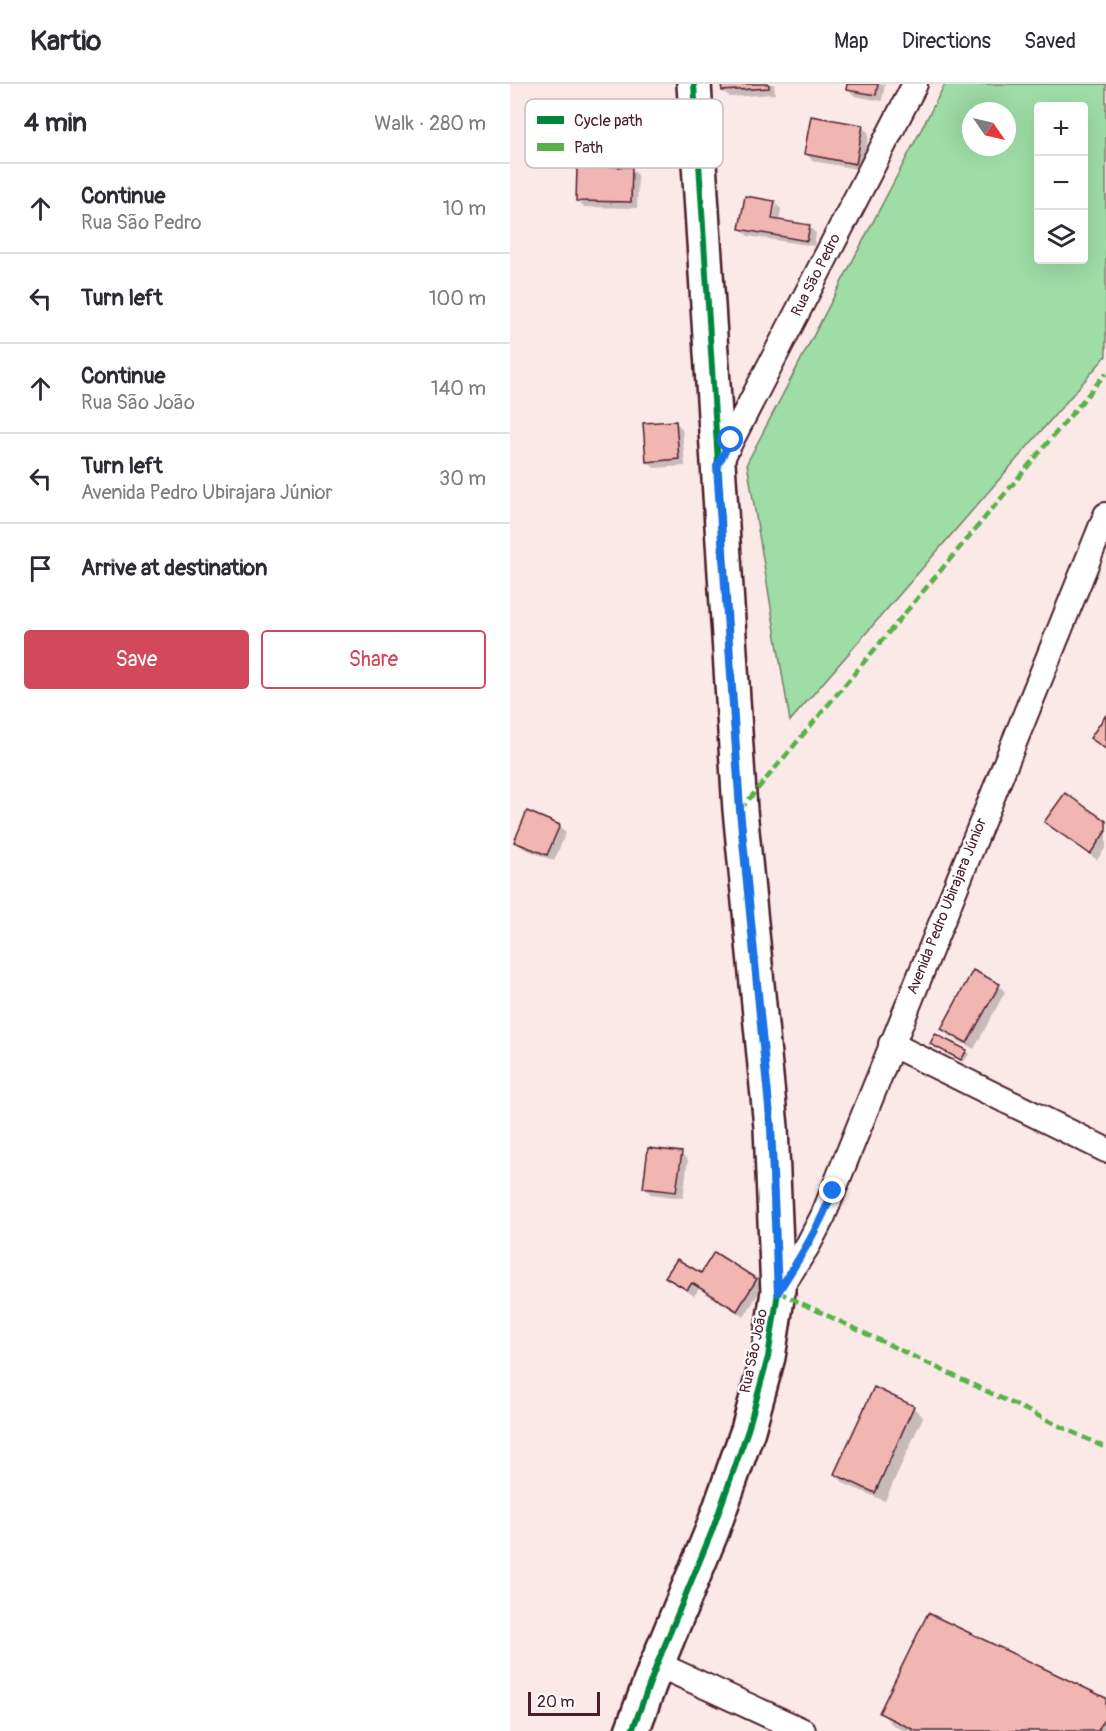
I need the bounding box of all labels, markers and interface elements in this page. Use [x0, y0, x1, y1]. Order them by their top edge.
text: Kartio [30, 24, 101, 59]
text: Map [834, 28, 869, 55]
text: Directions [902, 28, 991, 55]
text: Saved [1024, 28, 1076, 55]
legend [525, 99, 723, 168]
north arrow [962, 102, 1016, 156]
map controls [1034, 102, 1088, 264]
button: + [1034, 102, 1088, 156]
text: 4 min [24, 107, 87, 139]
text: Walk · 280 m [374, 111, 486, 136]
text: Cycle path [574, 111, 642, 131]
text: Path [574, 138, 603, 158]
button: − [1034, 156, 1088, 210]
text: Continue [81, 182, 165, 210]
icon: ahead [24, 192, 57, 225]
text: 10 m [442, 196, 486, 221]
text: Rua São Pedro [81, 210, 202, 235]
button: layers [1034, 210, 1088, 264]
street label: Rua São Pedro [787, 230, 845, 320]
icon: left [24, 282, 57, 315]
text: Turn left [81, 284, 163, 312]
text: 100 m [429, 286, 486, 311]
text: Continue [81, 362, 165, 390]
icon: ahead [24, 372, 57, 405]
text: 140 m [431, 376, 486, 401]
text: Rua São João [81, 390, 195, 415]
route start [717, 426, 743, 452]
text: Turn left [81, 452, 163, 480]
icon: left [24, 462, 57, 495]
text: 30 m [439, 466, 486, 491]
text: Avenida Pedro Ubirajara Júnior [81, 480, 333, 505]
icon: arrive [24, 552, 57, 585]
text: Arrive at destination [81, 554, 267, 582]
button: Save [24, 630, 249, 689]
button: Share [261, 630, 486, 689]
street label: Avenida Pedro Ubirajara Júnior [903, 814, 991, 997]
route end [819, 1177, 845, 1203]
street label: Rua São João [736, 1307, 772, 1395]
scale bar [528, 1689, 600, 1716]
text: 20 m [537, 1692, 575, 1712]

